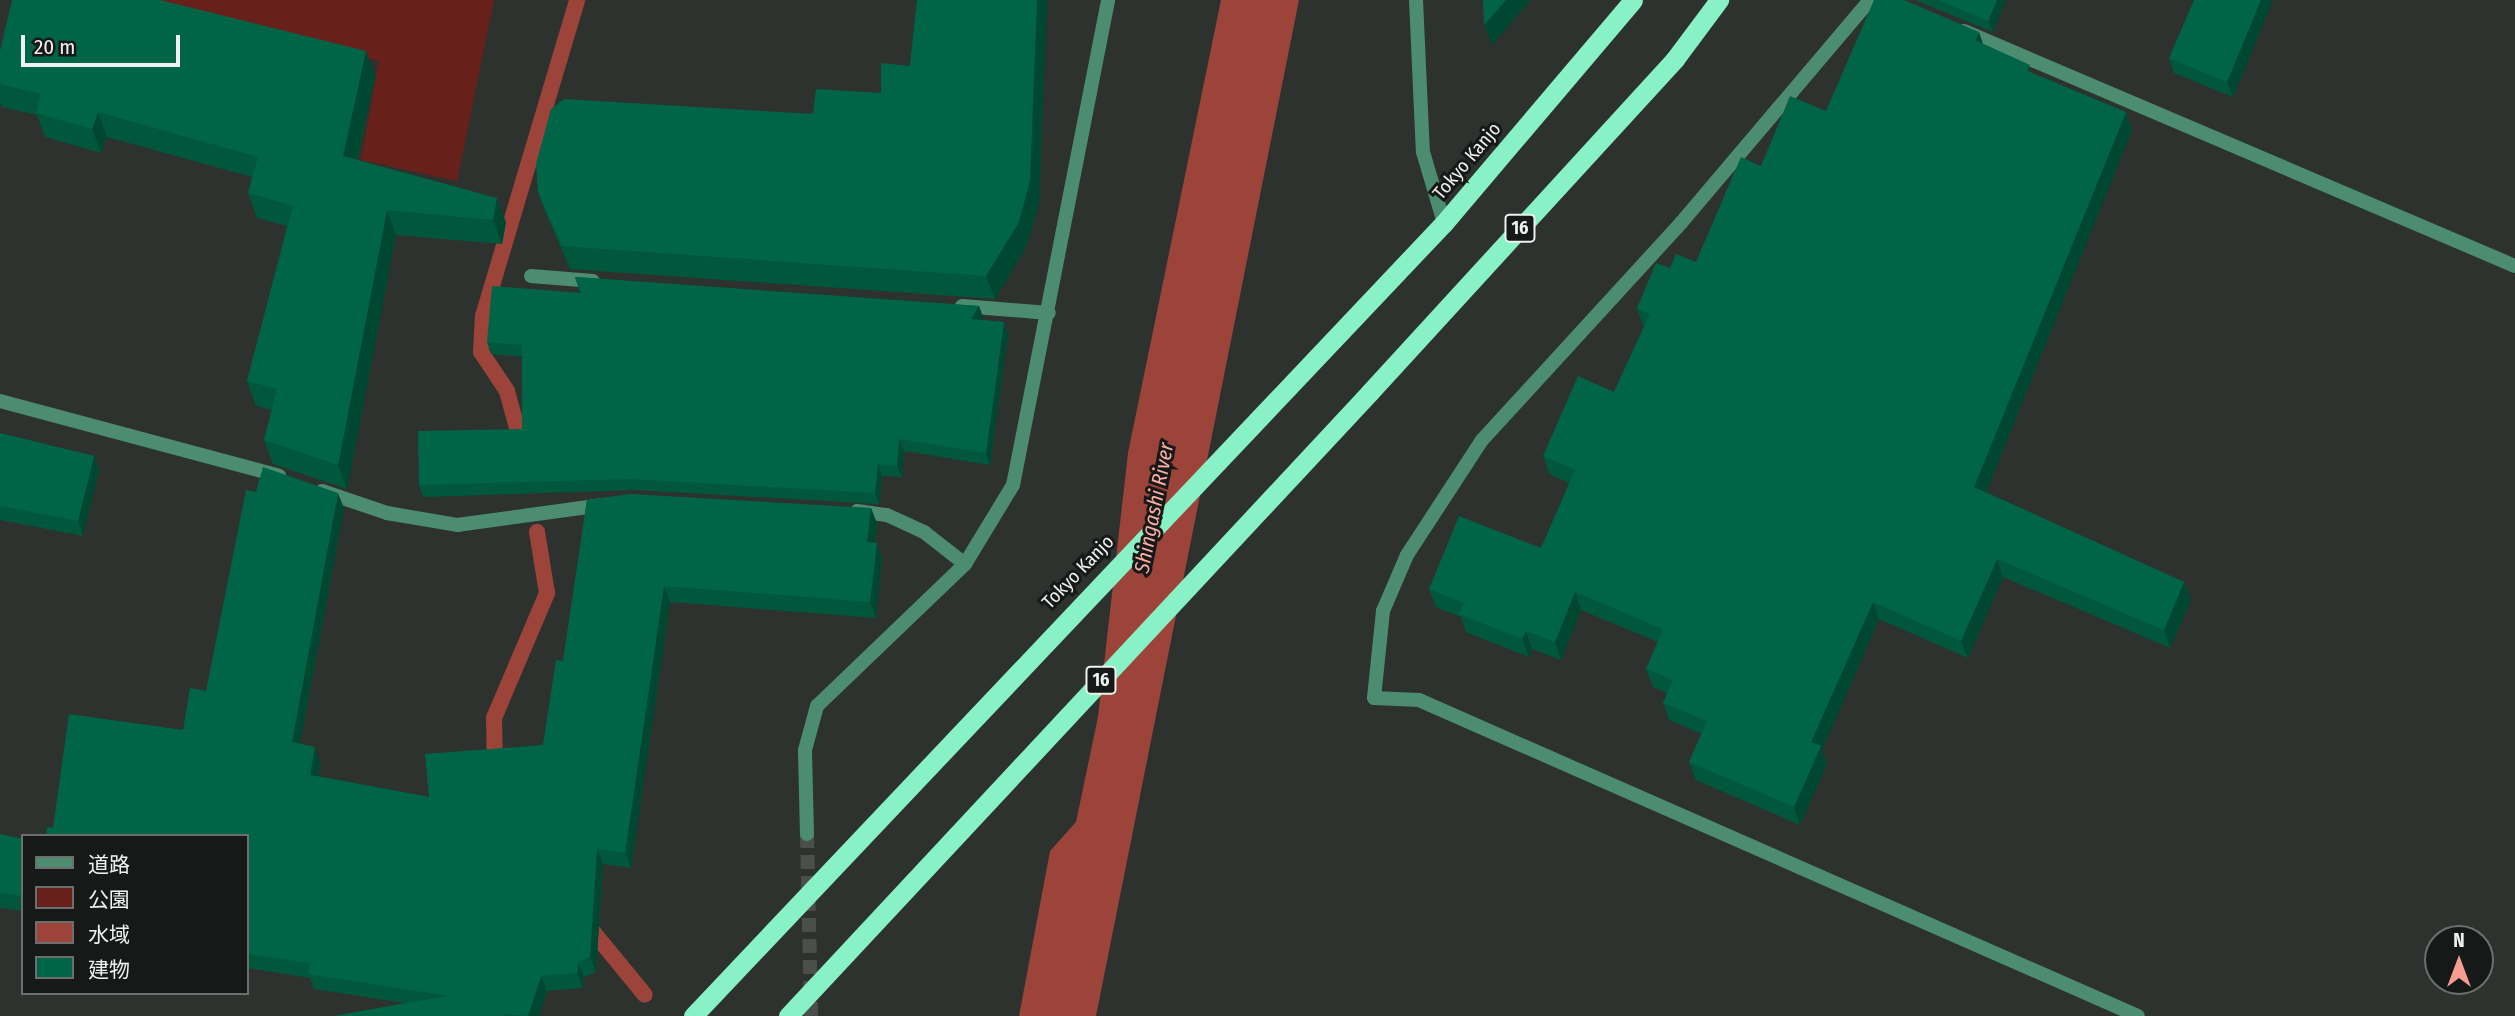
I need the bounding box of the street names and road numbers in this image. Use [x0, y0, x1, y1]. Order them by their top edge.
street label: Tokyo Kanjo [1428, 118, 1506, 204]
road number: 16 [1504, 213, 1536, 242]
street label: Tokyo Kanjo [1037, 530, 1119, 614]
road number: 16 [1085, 666, 1117, 694]

